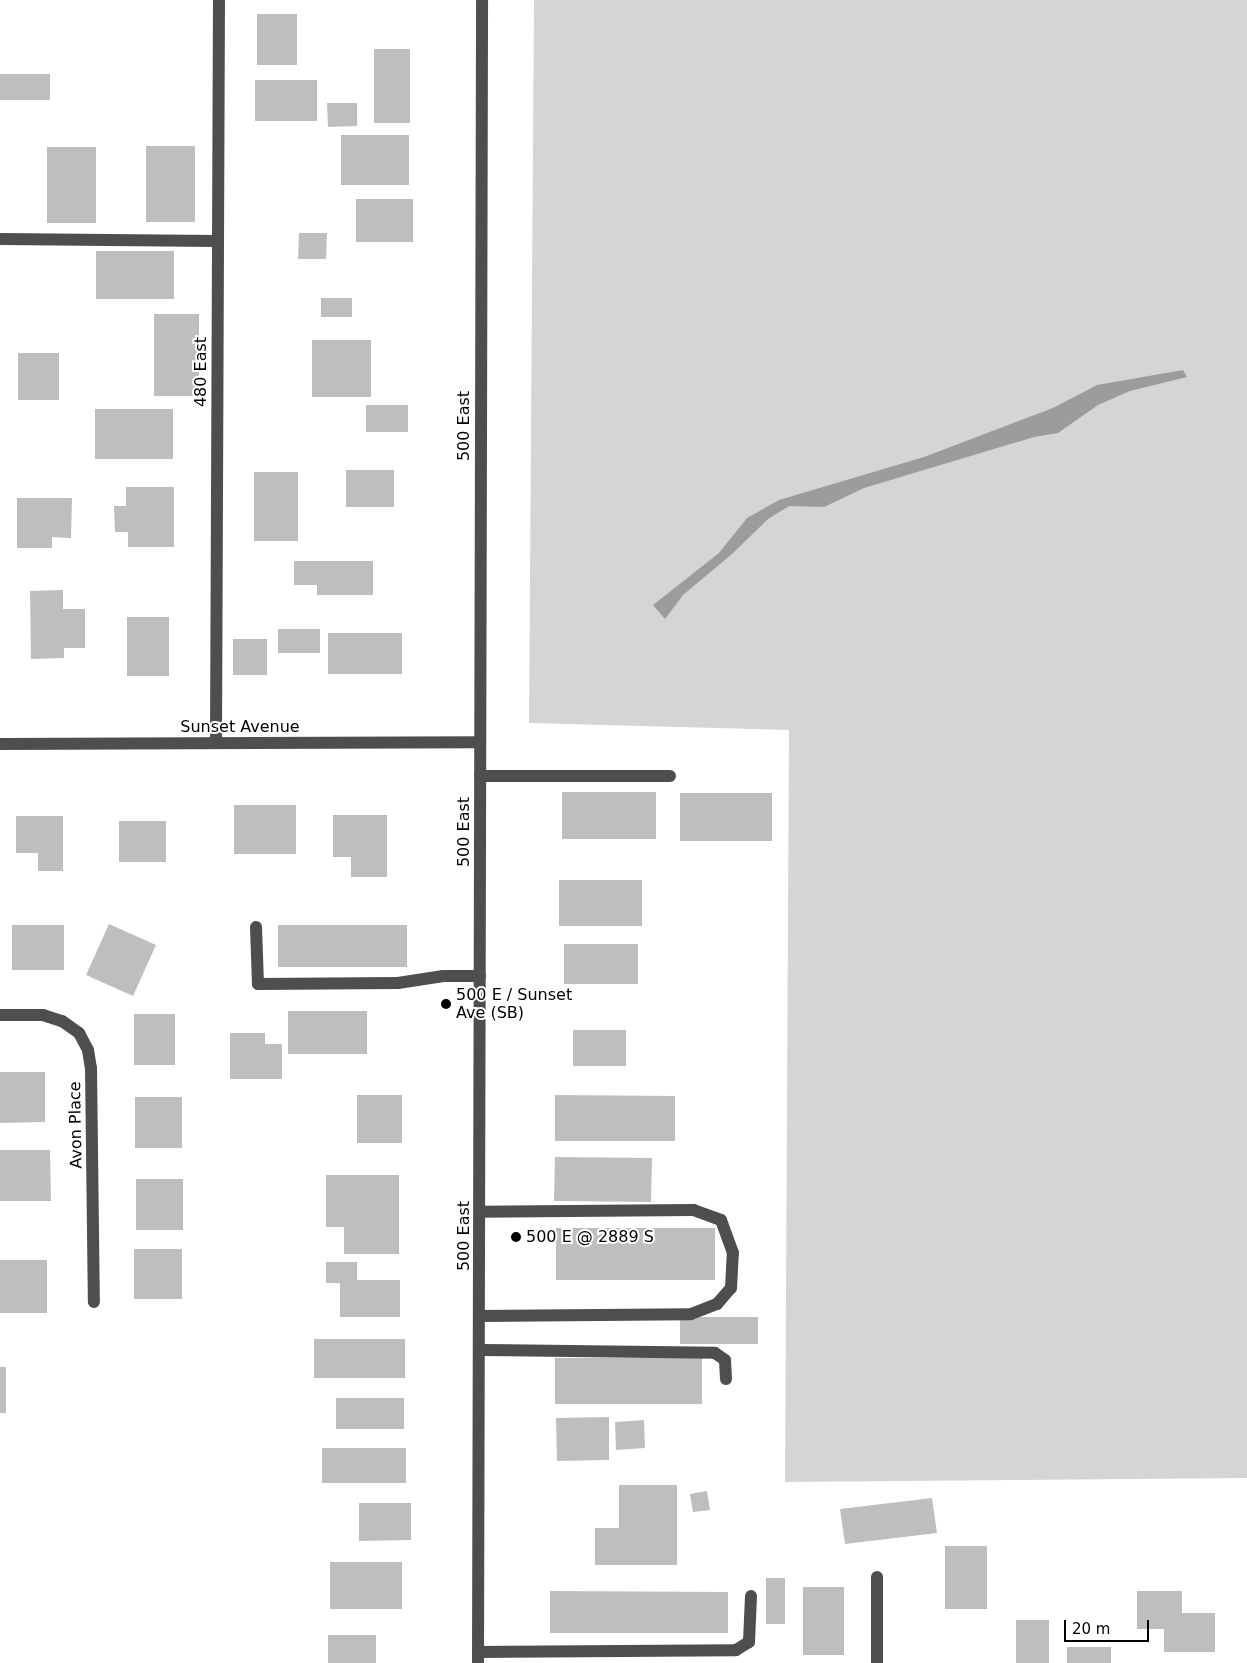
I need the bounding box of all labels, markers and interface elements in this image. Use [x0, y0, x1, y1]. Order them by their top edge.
street label: 480 East [191, 337, 211, 407]
street label: 500 East [454, 391, 474, 461]
street label: Sunset Avenue [180, 717, 300, 737]
street label: 500 East [454, 797, 474, 867]
place label: 500 E / Sunset Ave (SB) [456, 985, 572, 1023]
marker: 500 E / Sunset Ave (SB) [440, 998, 452, 1010]
street label: Avon Place [66, 1081, 86, 1169]
street label: 500 East [454, 1201, 474, 1271]
place label: 500 E @ 2889 S [526, 1227, 654, 1247]
marker: 500 E @ 2889 S [510, 1231, 522, 1243]
scale bar [1067, 1610, 1152, 1642]
text: 20 m [1072, 1620, 1110, 1638]

